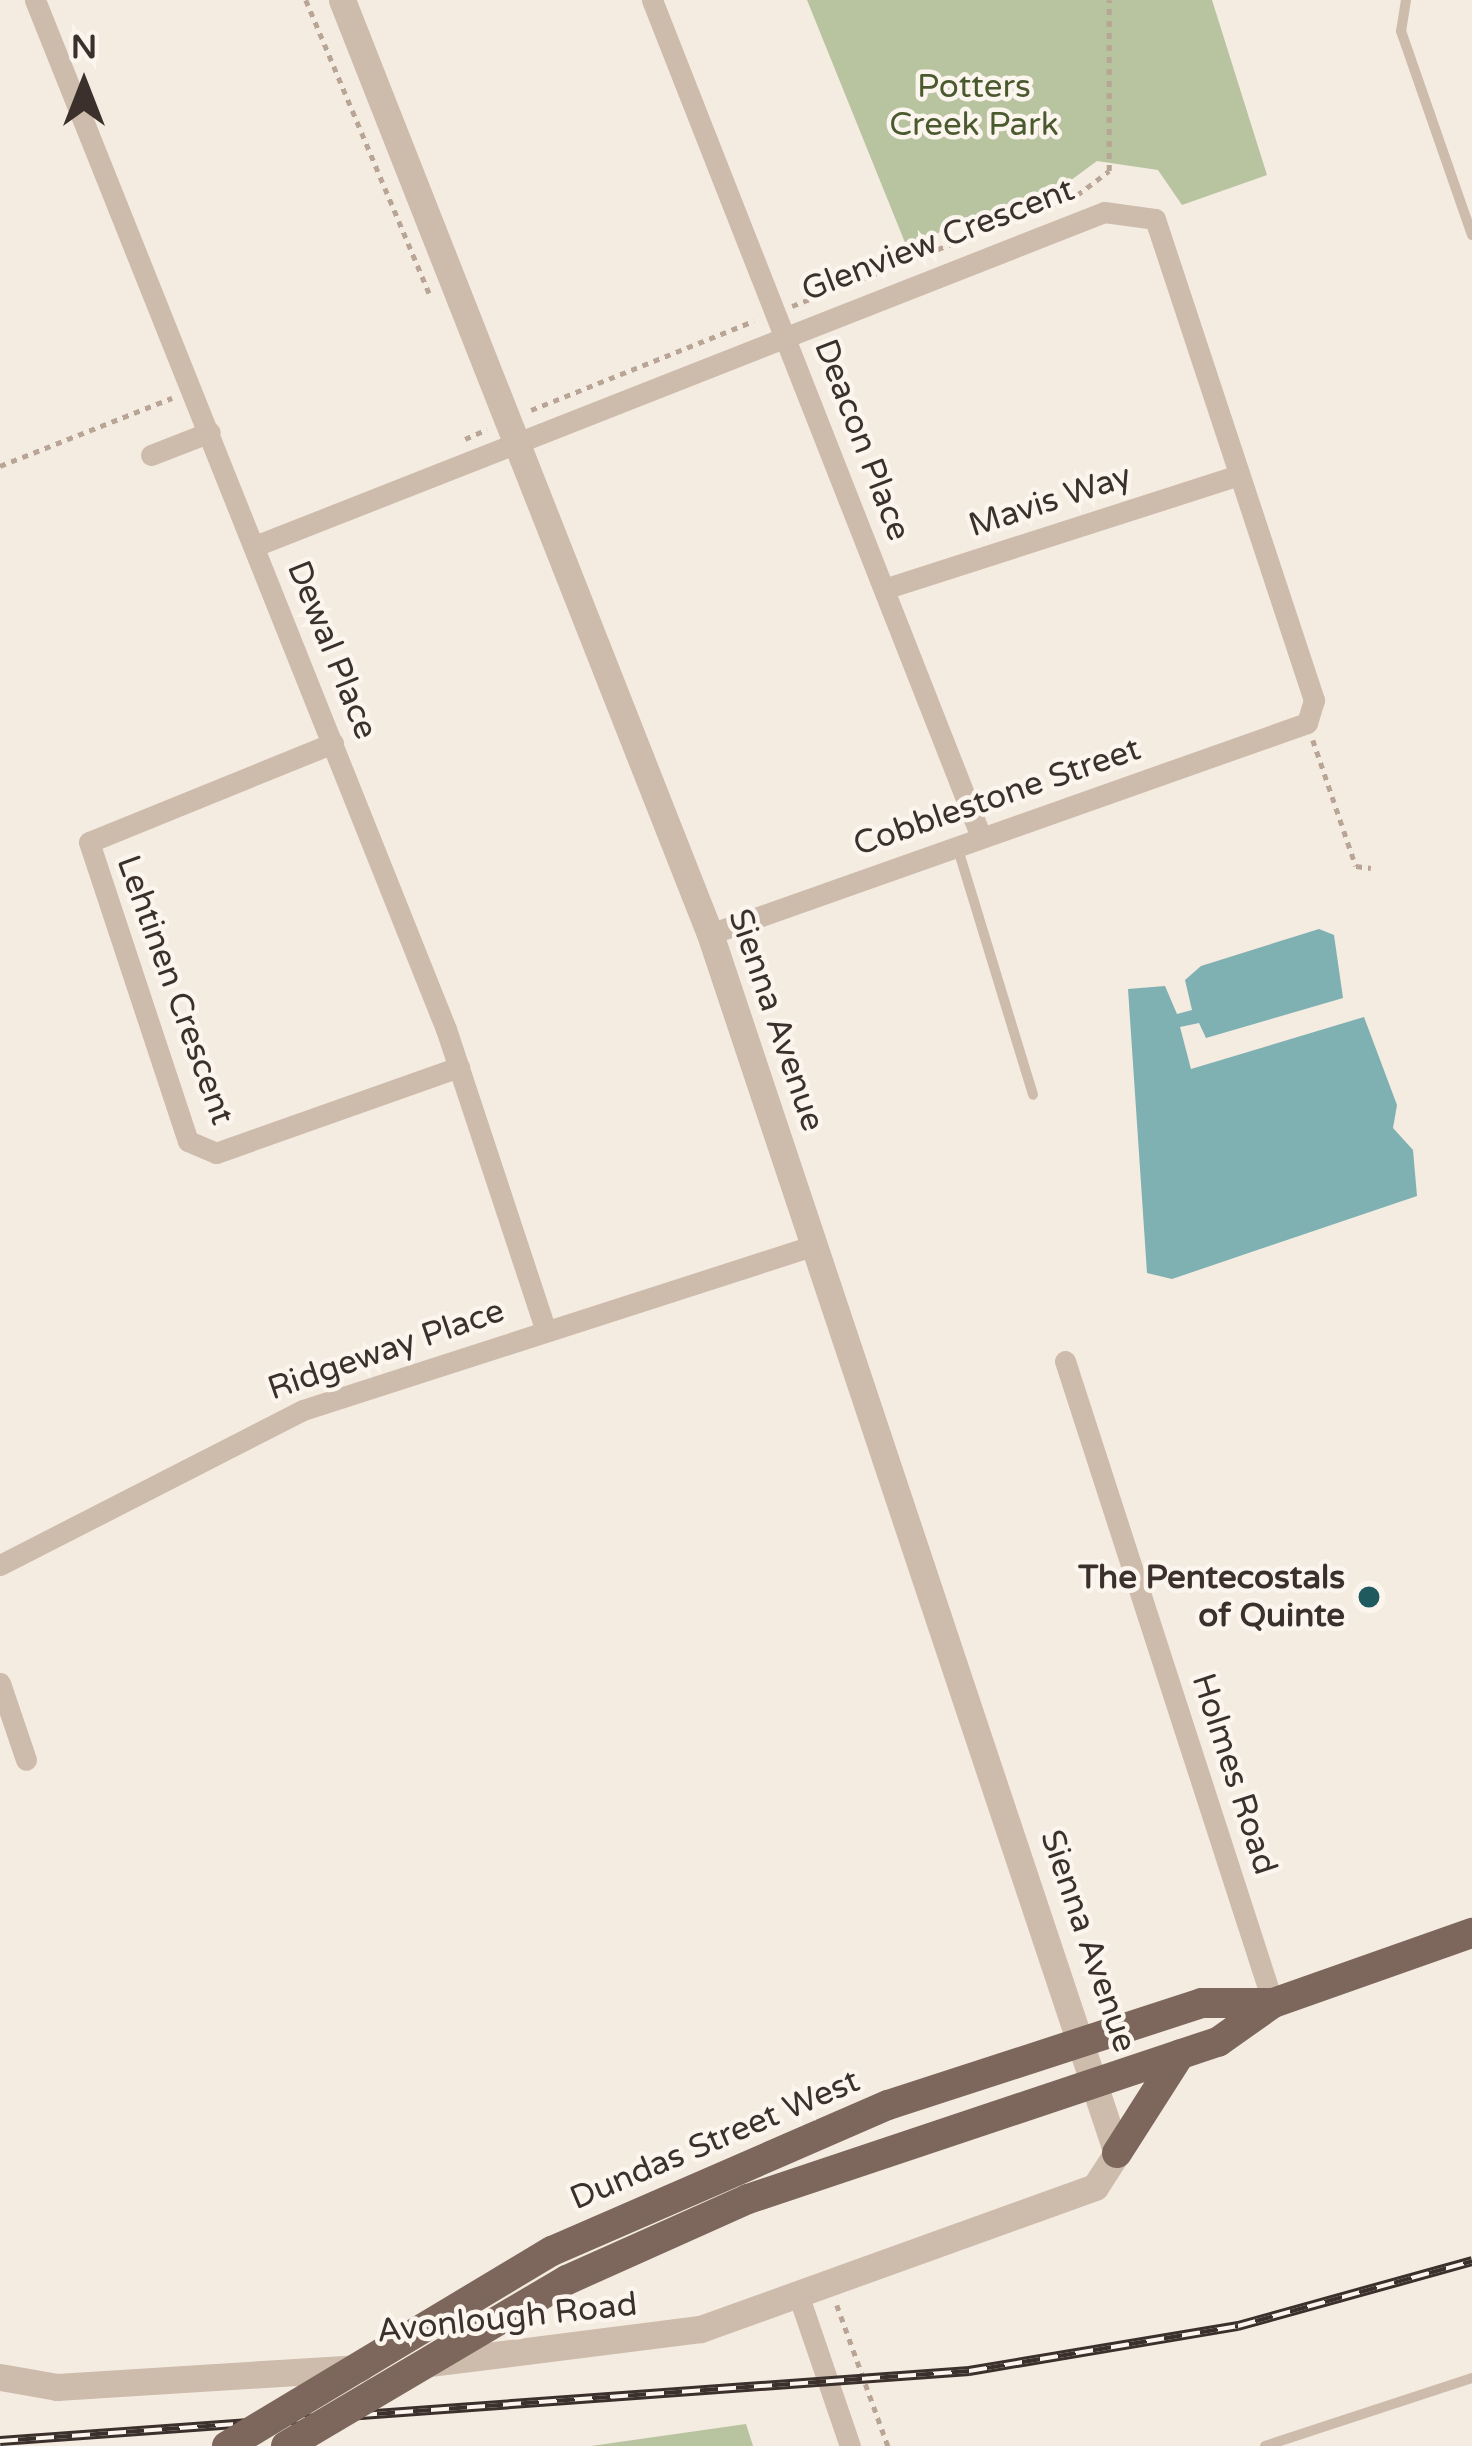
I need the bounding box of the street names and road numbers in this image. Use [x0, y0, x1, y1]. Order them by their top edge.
street label: Glenview Crescent [796, 170, 1080, 310]
street label: Deacon Place [805, 334, 919, 546]
street label: Mavis Way [964, 456, 1136, 546]
street label: Dewal Place [278, 555, 386, 745]
street label: Cobblestone Street [848, 729, 1146, 865]
street label: Lehtinen Crescent [108, 850, 242, 1130]
street label: Sienna Avenue [719, 904, 833, 1136]
street label: Ridgeway Place [263, 1291, 509, 1409]
street label: Holmes Road [1183, 1668, 1285, 1880]
street label: Sienna Avenue [1031, 1825, 1145, 2057]
street label: Dundas Street West [564, 2061, 866, 2219]
street label: Avonlough Road [375, 2285, 639, 2351]

